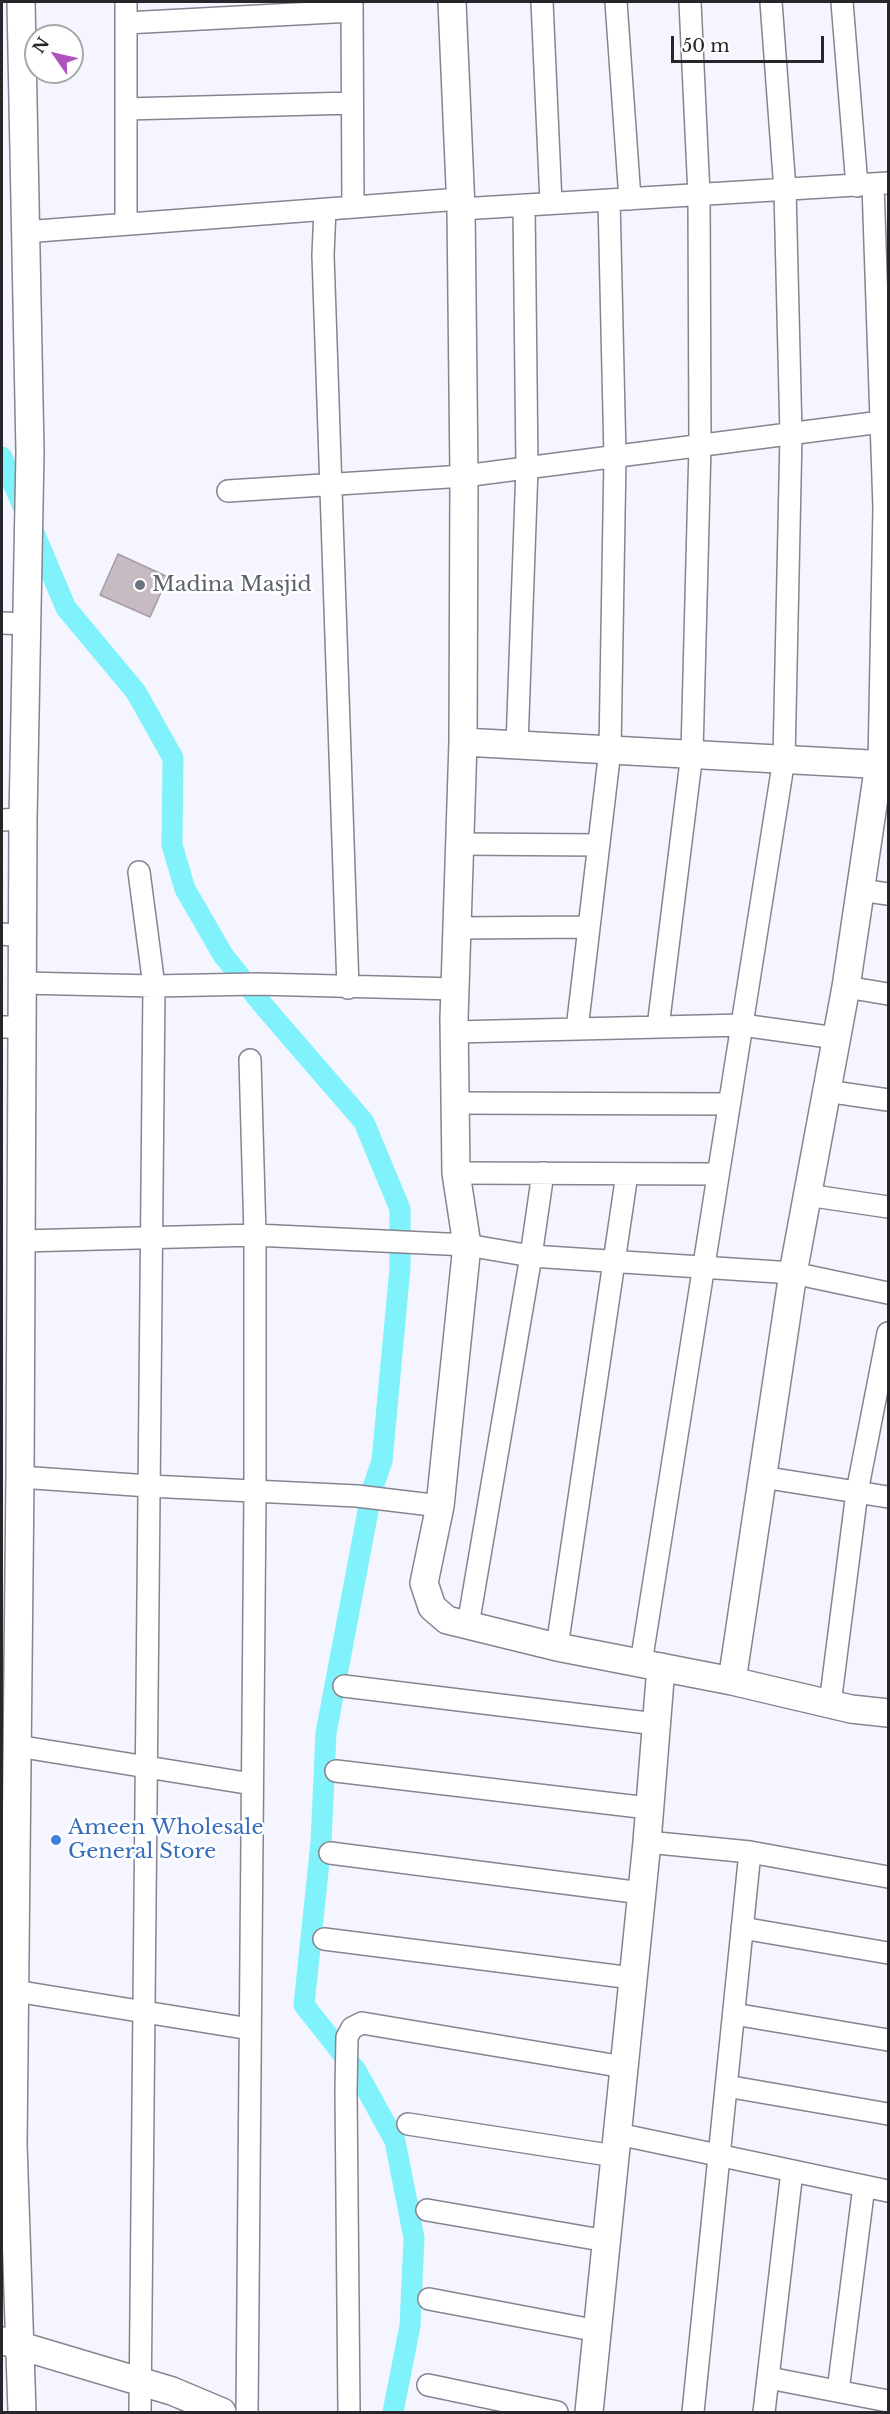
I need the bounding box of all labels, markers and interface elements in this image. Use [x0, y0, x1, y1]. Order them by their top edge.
north arrow [24, 24, 84, 84]
scale bar [674, 24, 827, 62]
text: N [28, 33, 53, 57]
text: 50 m [682, 35, 730, 57]
place label: Madina Masjid [152, 572, 312, 598]
marker: Madina Masjid [133, 578, 147, 592]
place label: Ameen Wholesale General Store [68, 1815, 263, 1865]
marker: Ameen Wholesale General Store [49, 1833, 63, 1847]

